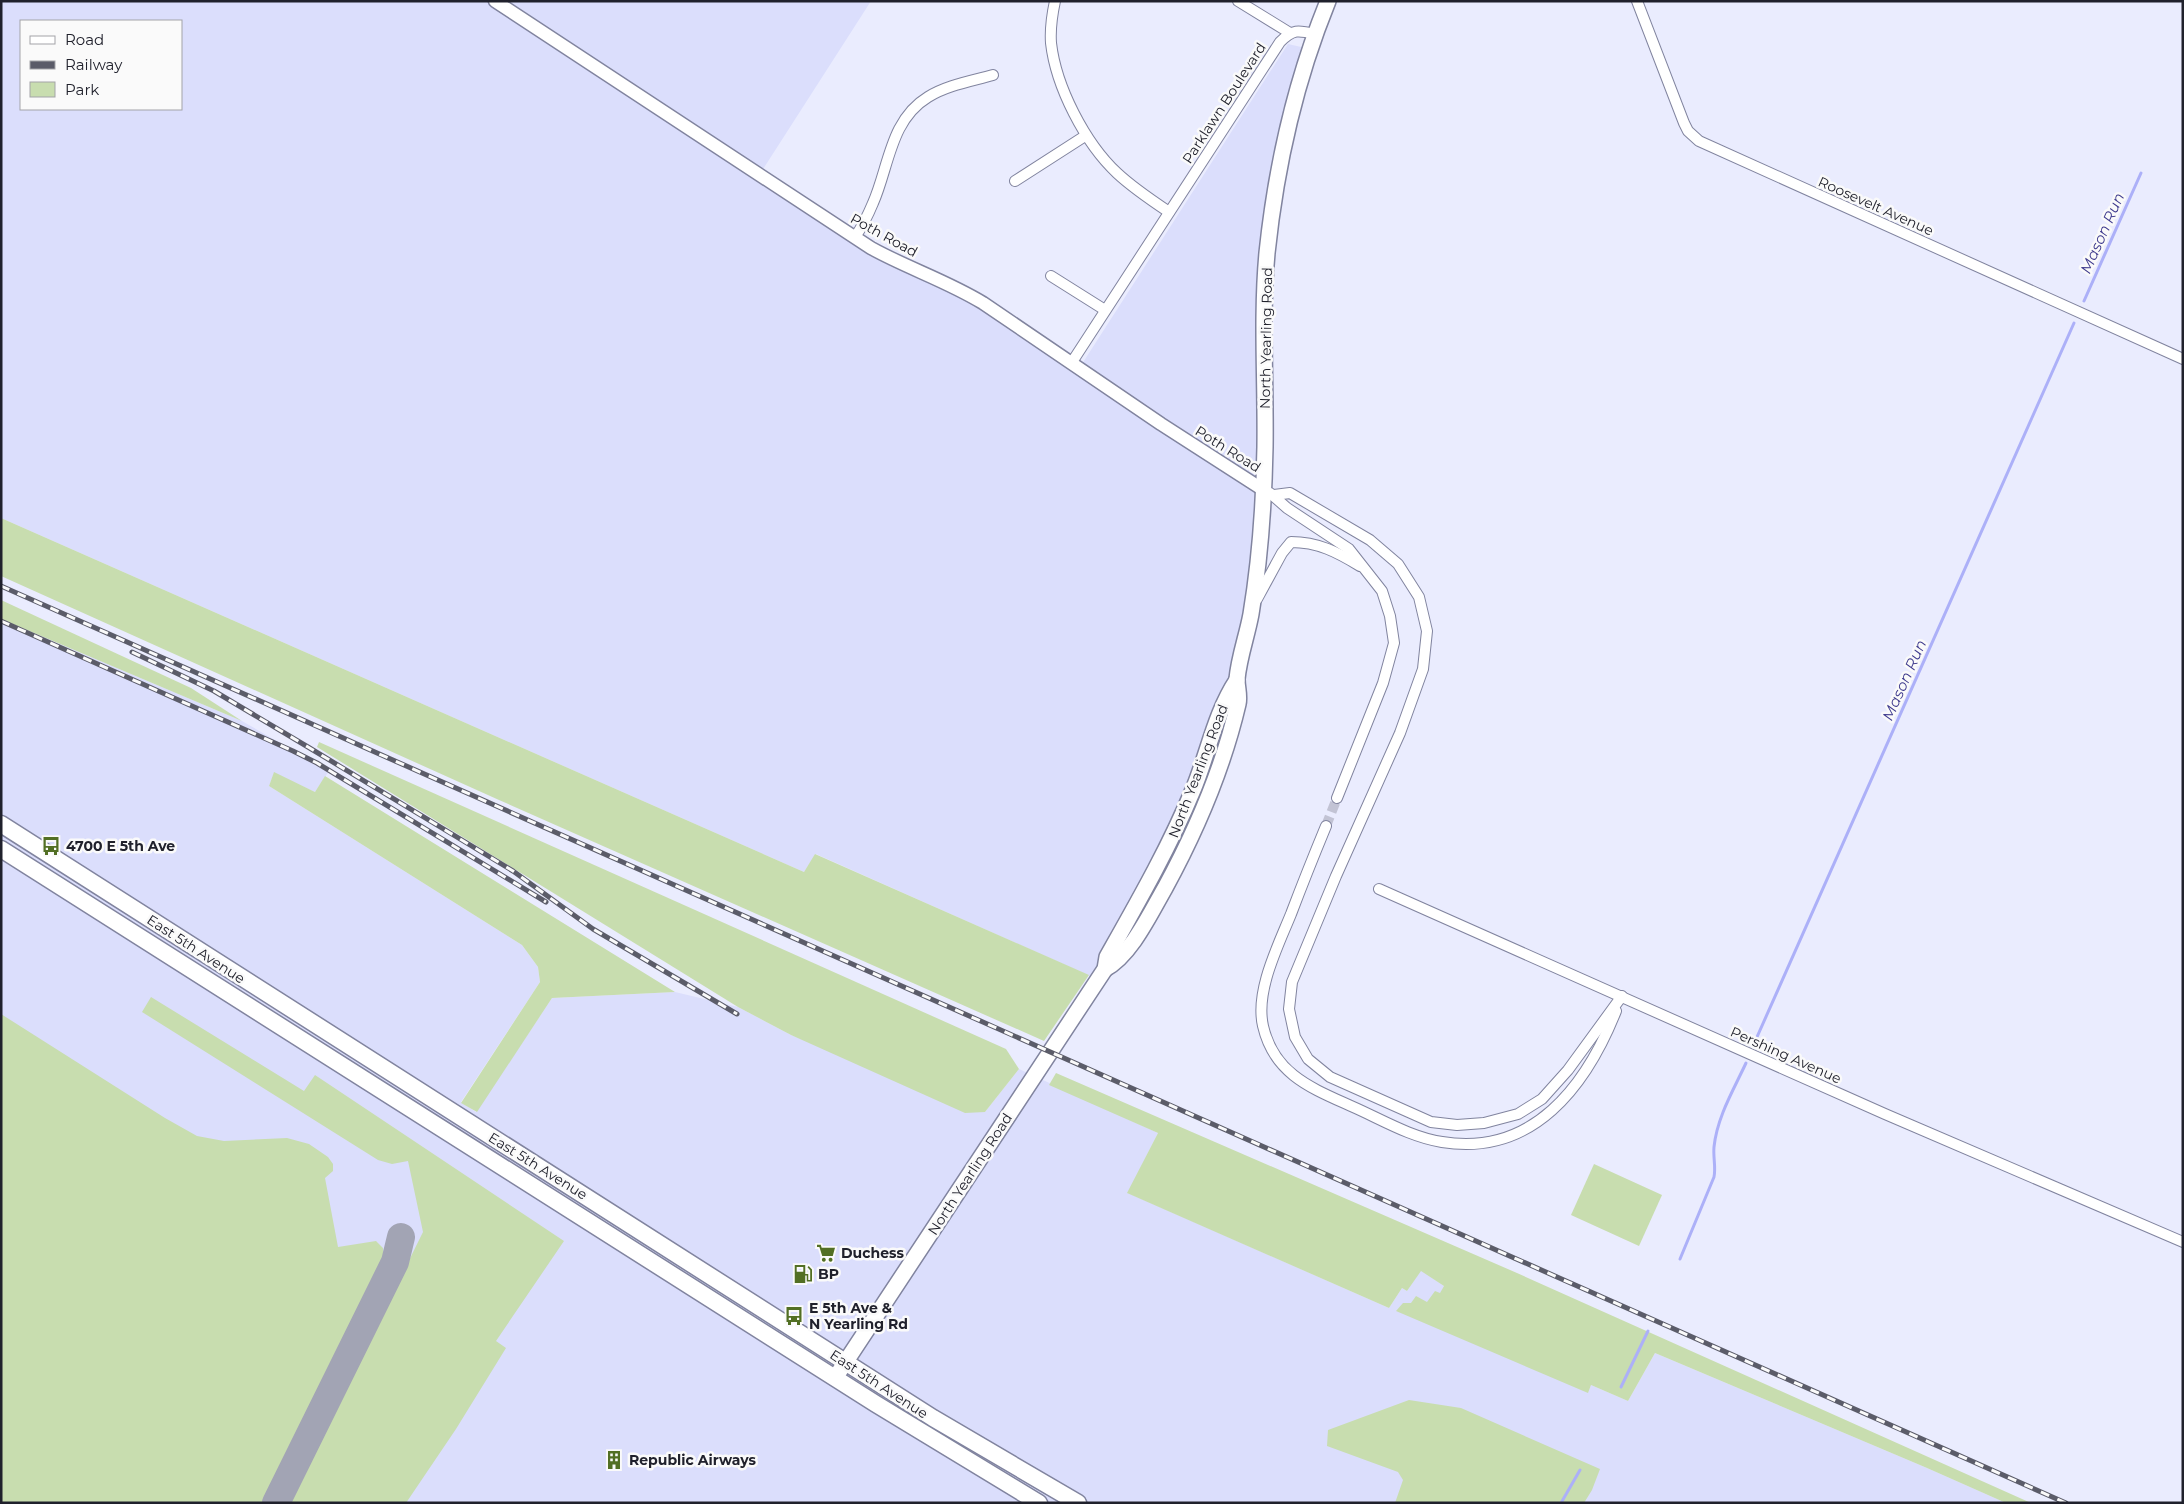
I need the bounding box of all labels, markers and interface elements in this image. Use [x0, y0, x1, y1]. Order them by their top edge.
legend [20, 20, 182, 110]
text: Road [65, 30, 104, 49]
street label: Parklawn Boulevard [1178, 39, 1270, 167]
text: Railway [65, 55, 123, 74]
text: Park [65, 80, 99, 99]
street label: Roosevelt Avenue [1815, 172, 1937, 240]
water label: Mason Run [2076, 190, 2128, 276]
street label: Poth Road [847, 209, 921, 261]
street label: North Yearling Road [1256, 267, 1276, 409]
street label: Poth Road [1192, 422, 1264, 476]
water label: Mason Run [1878, 637, 1930, 723]
street label: North Yearling Road [1164, 702, 1232, 840]
bus stop icon: 4700 E 5th Ave [40, 835, 62, 857]
place label: 4700 E 5th Ave [66, 837, 175, 855]
street label: East 5th Avenue [144, 911, 248, 987]
street label: Pershing Avenue [1728, 1022, 1844, 1088]
street label: North Yearling Road [924, 1110, 1016, 1238]
street label: East 5th Avenue [485, 1128, 591, 1204]
supermarket icon: Duchess [815, 1242, 837, 1264]
place label: Duchess [841, 1244, 904, 1262]
fuel station icon: BP [792, 1263, 814, 1285]
place label: BP [818, 1265, 839, 1283]
place label: E 5th Ave & N Yearling Rd [809, 1299, 908, 1333]
bus stop icon: E 5th Ave & N Yearling Rd [783, 1305, 805, 1327]
street label: East 5th Avenue [827, 1346, 931, 1422]
building icon: Republic Airways [603, 1449, 625, 1471]
place label: Republic Airways [629, 1451, 756, 1469]

